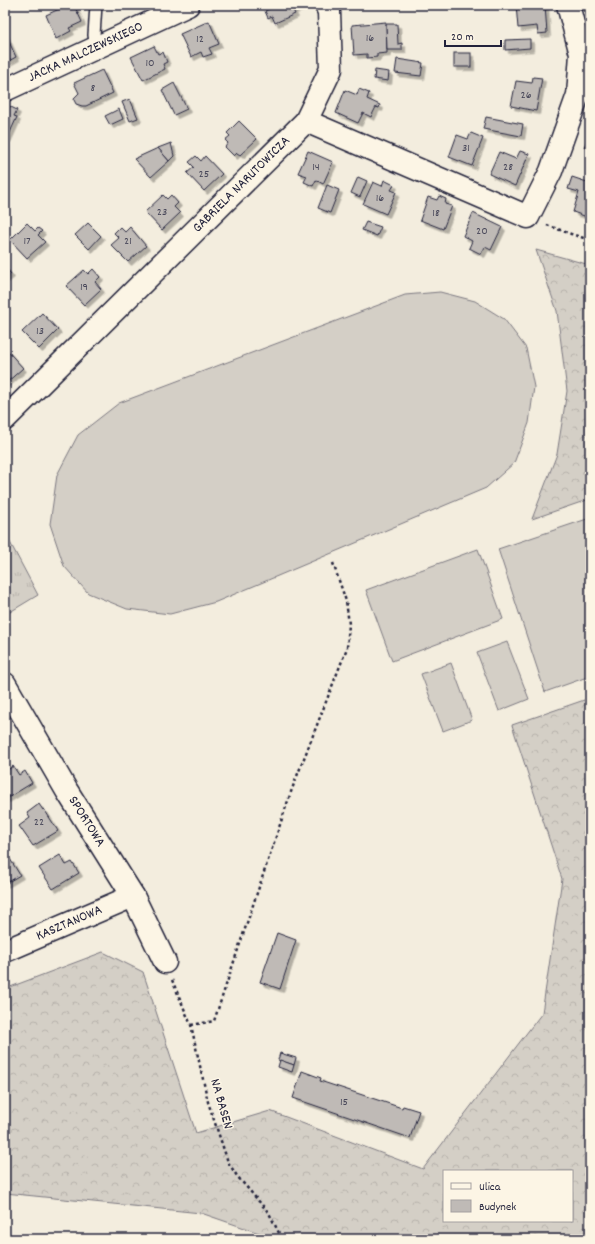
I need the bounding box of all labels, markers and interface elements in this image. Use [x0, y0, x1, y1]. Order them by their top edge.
street label: JACKA MALCZEWSKIEGO [25, 17, 146, 88]
scale bar [445, 22, 501, 48]
text: 20 m [451, 29, 474, 46]
house number: 16 [366, 30, 374, 47]
house number: 12 [196, 31, 204, 48]
house number: 10 [145, 55, 155, 72]
house number: 8 [91, 80, 96, 97]
house number: 26 [520, 87, 532, 104]
street label: GABRIELA NARUTOWICZA [188, 131, 295, 238]
house number: 31 [462, 140, 470, 157]
house number: 14 [312, 159, 320, 176]
house number: 28 [503, 159, 513, 176]
house number: 25 [199, 166, 209, 183]
house number: 16 [376, 190, 384, 207]
house number: 23 [157, 204, 167, 221]
house number: 18 [432, 205, 440, 222]
house number: 20 [476, 223, 488, 240]
house number: 17 [23, 233, 31, 250]
house number: 21 [124, 233, 132, 250]
house number: 19 [80, 279, 88, 296]
house number: 13 [36, 323, 44, 340]
street label: SPORTOWA [63, 792, 110, 851]
house number: 22 [34, 814, 44, 831]
street label: KASZTANOWA [33, 900, 106, 946]
street label: NA BASEN [204, 1076, 238, 1132]
house number: 15 [340, 1094, 348, 1111]
legend [443, 1170, 573, 1222]
text: Ulica [479, 1179, 501, 1196]
text: Budynek [479, 1199, 516, 1216]

